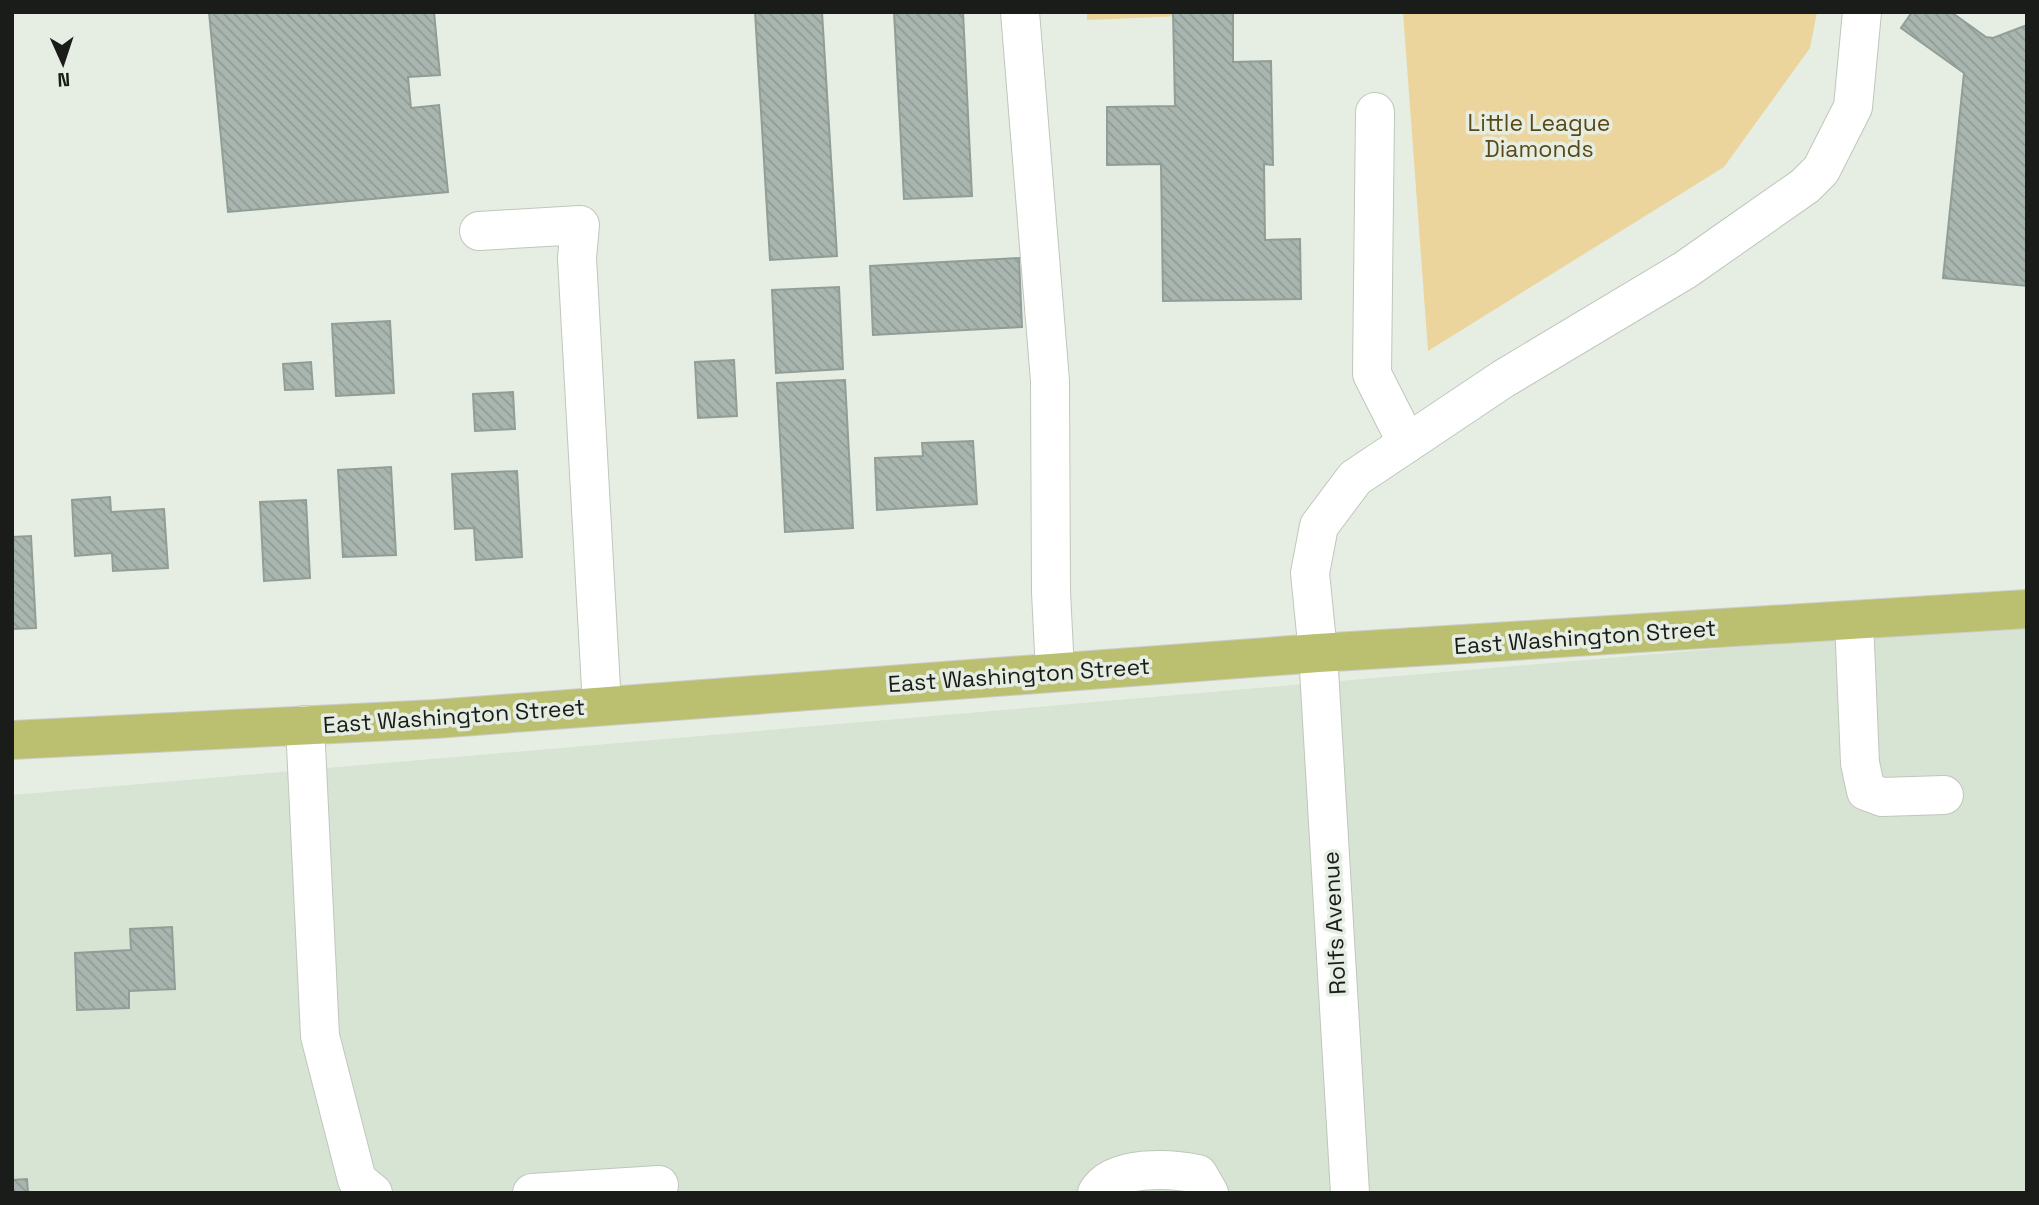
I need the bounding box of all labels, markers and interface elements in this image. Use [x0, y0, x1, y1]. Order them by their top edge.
north arrow [28, 28, 98, 98]
text: N [57, 67, 71, 92]
park label: Little League Diamonds [1468, 108, 1610, 164]
street label: East Washington Street [1453, 613, 1717, 661]
street label: East Washington Street [887, 651, 1151, 699]
street label: East Washington Street [322, 692, 586, 740]
street label: Rolfs Avenue [1315, 851, 1353, 995]

